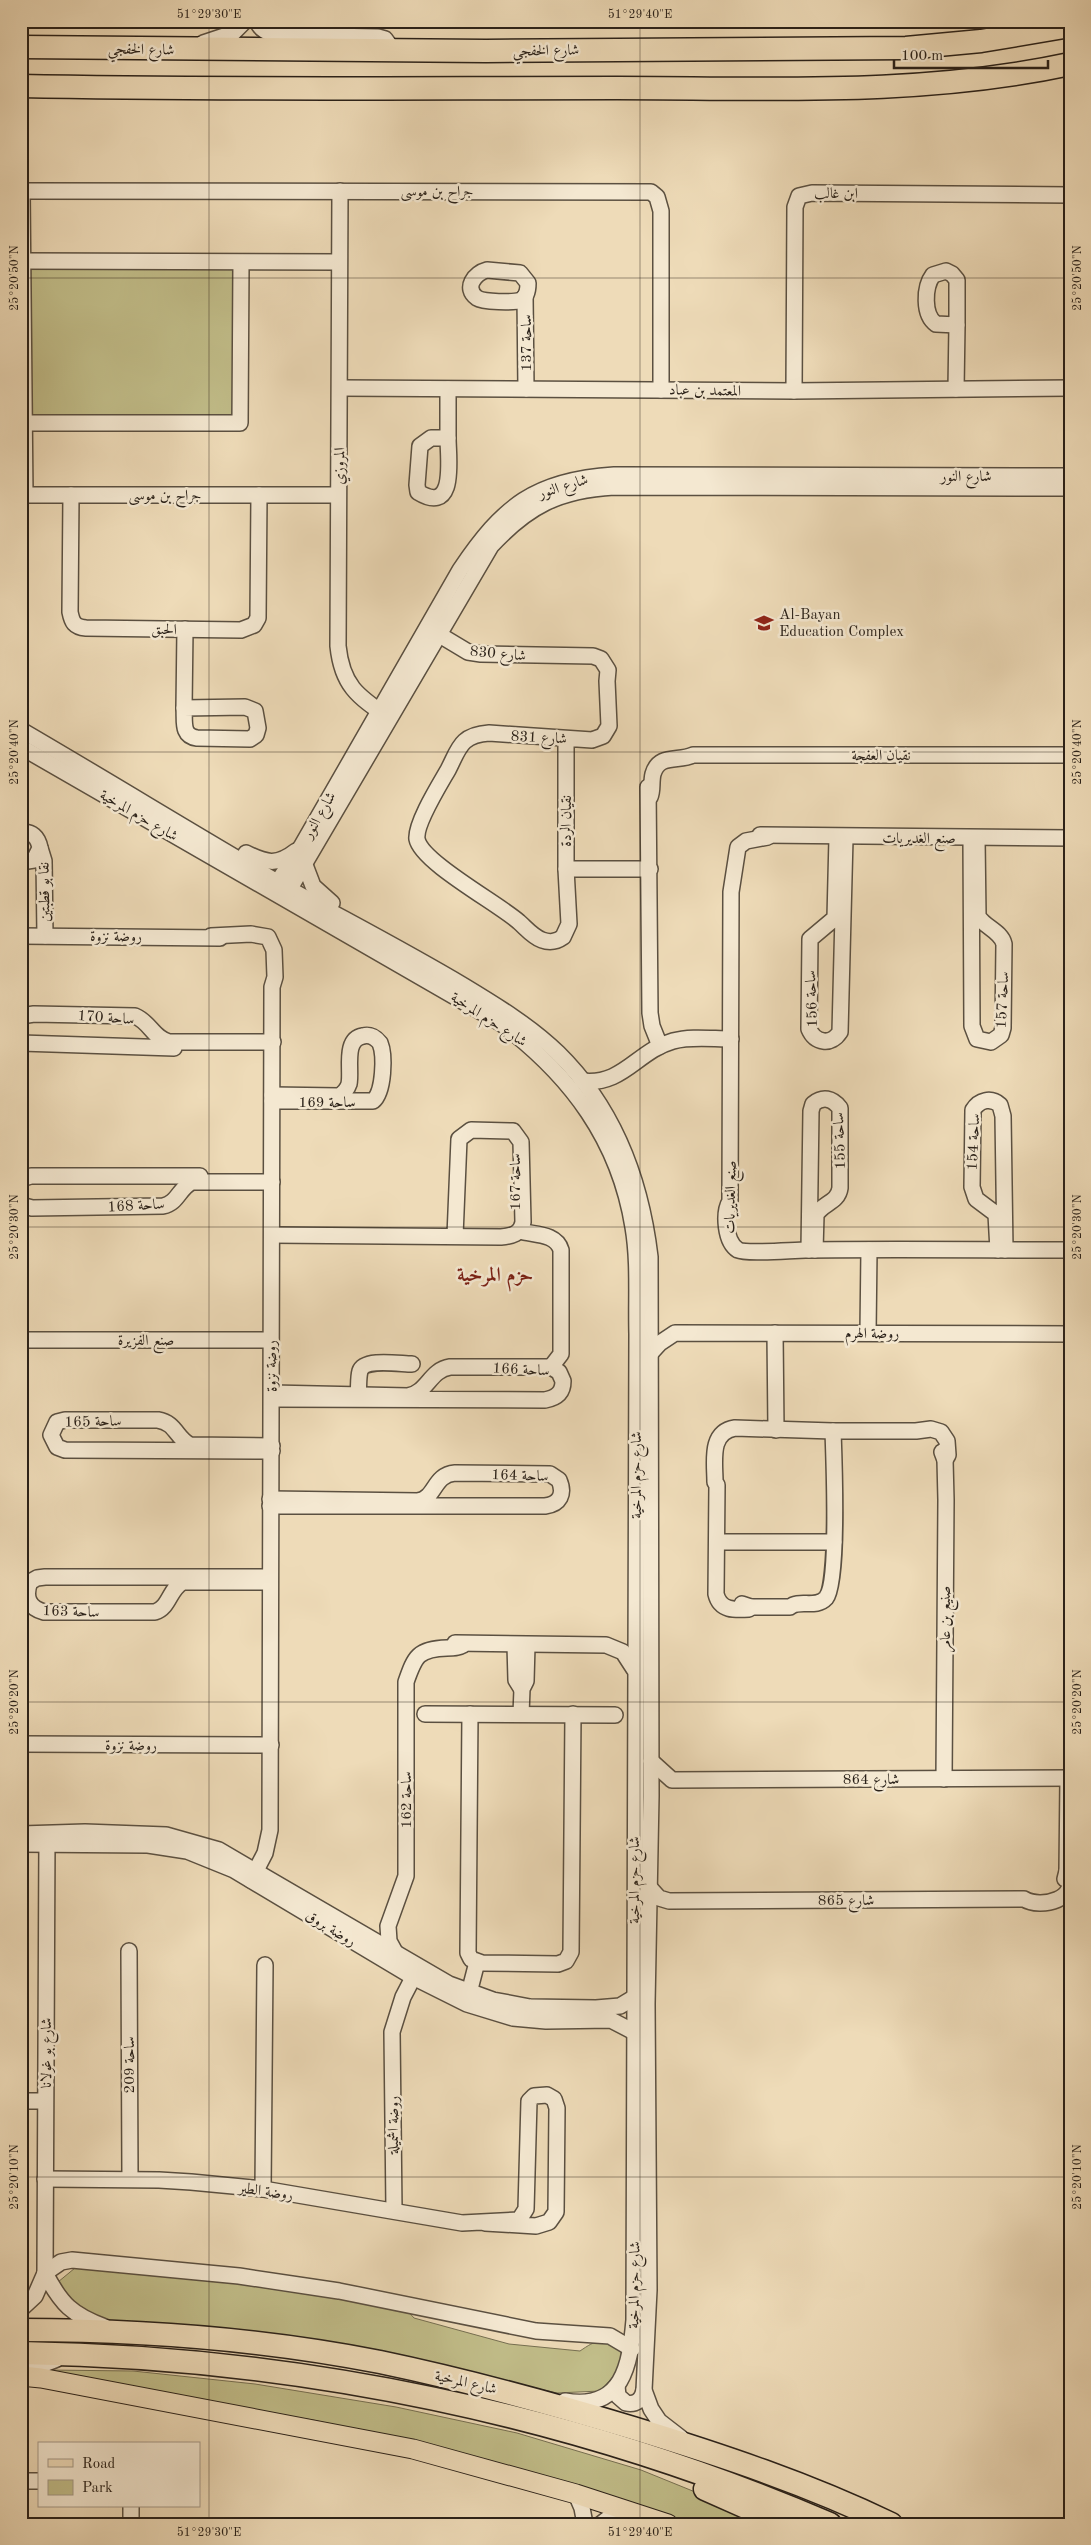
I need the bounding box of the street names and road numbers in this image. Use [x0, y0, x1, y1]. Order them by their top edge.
street label: شارع الخفجي [107, 42, 174, 64]
street label: شارع الخفجي [513, 43, 580, 65]
street label: جراح بن موسى [400, 185, 474, 204]
street label: ابن غالب [814, 187, 858, 203]
street label: ساحة 137 [520, 314, 535, 372]
street label: المعتمد بن عباد [669, 383, 741, 400]
street label: المروزي [333, 447, 351, 485]
street label: شارع النور [939, 470, 991, 489]
street label: شارع النور [535, 473, 591, 506]
street label: جراح بن موسى [128, 489, 202, 508]
street label: الحبق [151, 623, 177, 638]
street label: شارع 830 [469, 645, 527, 668]
street label: شارع 831 [510, 730, 567, 751]
street label: نقيان العفجة [851, 749, 911, 764]
street label: شارع حزم المرخية [95, 788, 180, 848]
street label: شارع النور [300, 790, 343, 845]
street label: نقيان الردة [559, 795, 575, 847]
street label: صنع الغديريات [882, 832, 956, 852]
street label: نقا بو قطبتين [37, 862, 54, 922]
street label: روضة نزوة [90, 930, 142, 945]
street label: ساحة 156 [804, 970, 821, 1028]
street label: ساحة 157 [995, 971, 1012, 1029]
street label: شارع حزم المرخية [445, 990, 529, 1054]
street label: ساحة 170 [77, 1009, 135, 1028]
street label: ساحة 169 [298, 1096, 356, 1111]
street label: ساحة 155 [832, 1112, 849, 1170]
street label: ساحة 154 [966, 1113, 983, 1171]
street label: ساحة 167 [509, 1153, 524, 1211]
street label: صنع الغديريات [723, 1160, 745, 1234]
street label: ساحة 168 [107, 1198, 165, 1215]
street label: روضة الهرم [845, 1327, 899, 1346]
street label: صنع الفزيرة [118, 1334, 174, 1354]
street label: روضة نزوة [265, 1340, 280, 1392]
street label: ساحة 166 [492, 1362, 550, 1379]
street label: ساحة 165 [64, 1415, 122, 1430]
street label: شارع حزم المرخية [630, 1431, 649, 1519]
street label: ساحة 164 [491, 1468, 549, 1485]
street label: صنيع بن عامر [939, 1586, 959, 1652]
street label: ساحة 163 [42, 1604, 100, 1621]
street label: روضة نزوة [105, 1739, 157, 1754]
street label: ساحة 162 [400, 1771, 415, 1829]
street label: شارع 864 [843, 1773, 899, 1792]
street label: شارع حزم المرخية [628, 1836, 647, 1924]
street label: شارع 865 [818, 1894, 874, 1913]
street label: روضة بروق [302, 1908, 358, 1950]
street label: شارع بو غولانا [40, 2018, 59, 2088]
street label: ساحة 209 [123, 2036, 138, 2094]
street label: روضة اشميلة [387, 2096, 402, 2155]
street label: روضة الطير [236, 2181, 294, 2204]
street label: شارع حزم المرخية [627, 2241, 648, 2329]
street label: شارع المرخية [432, 2369, 498, 2402]

